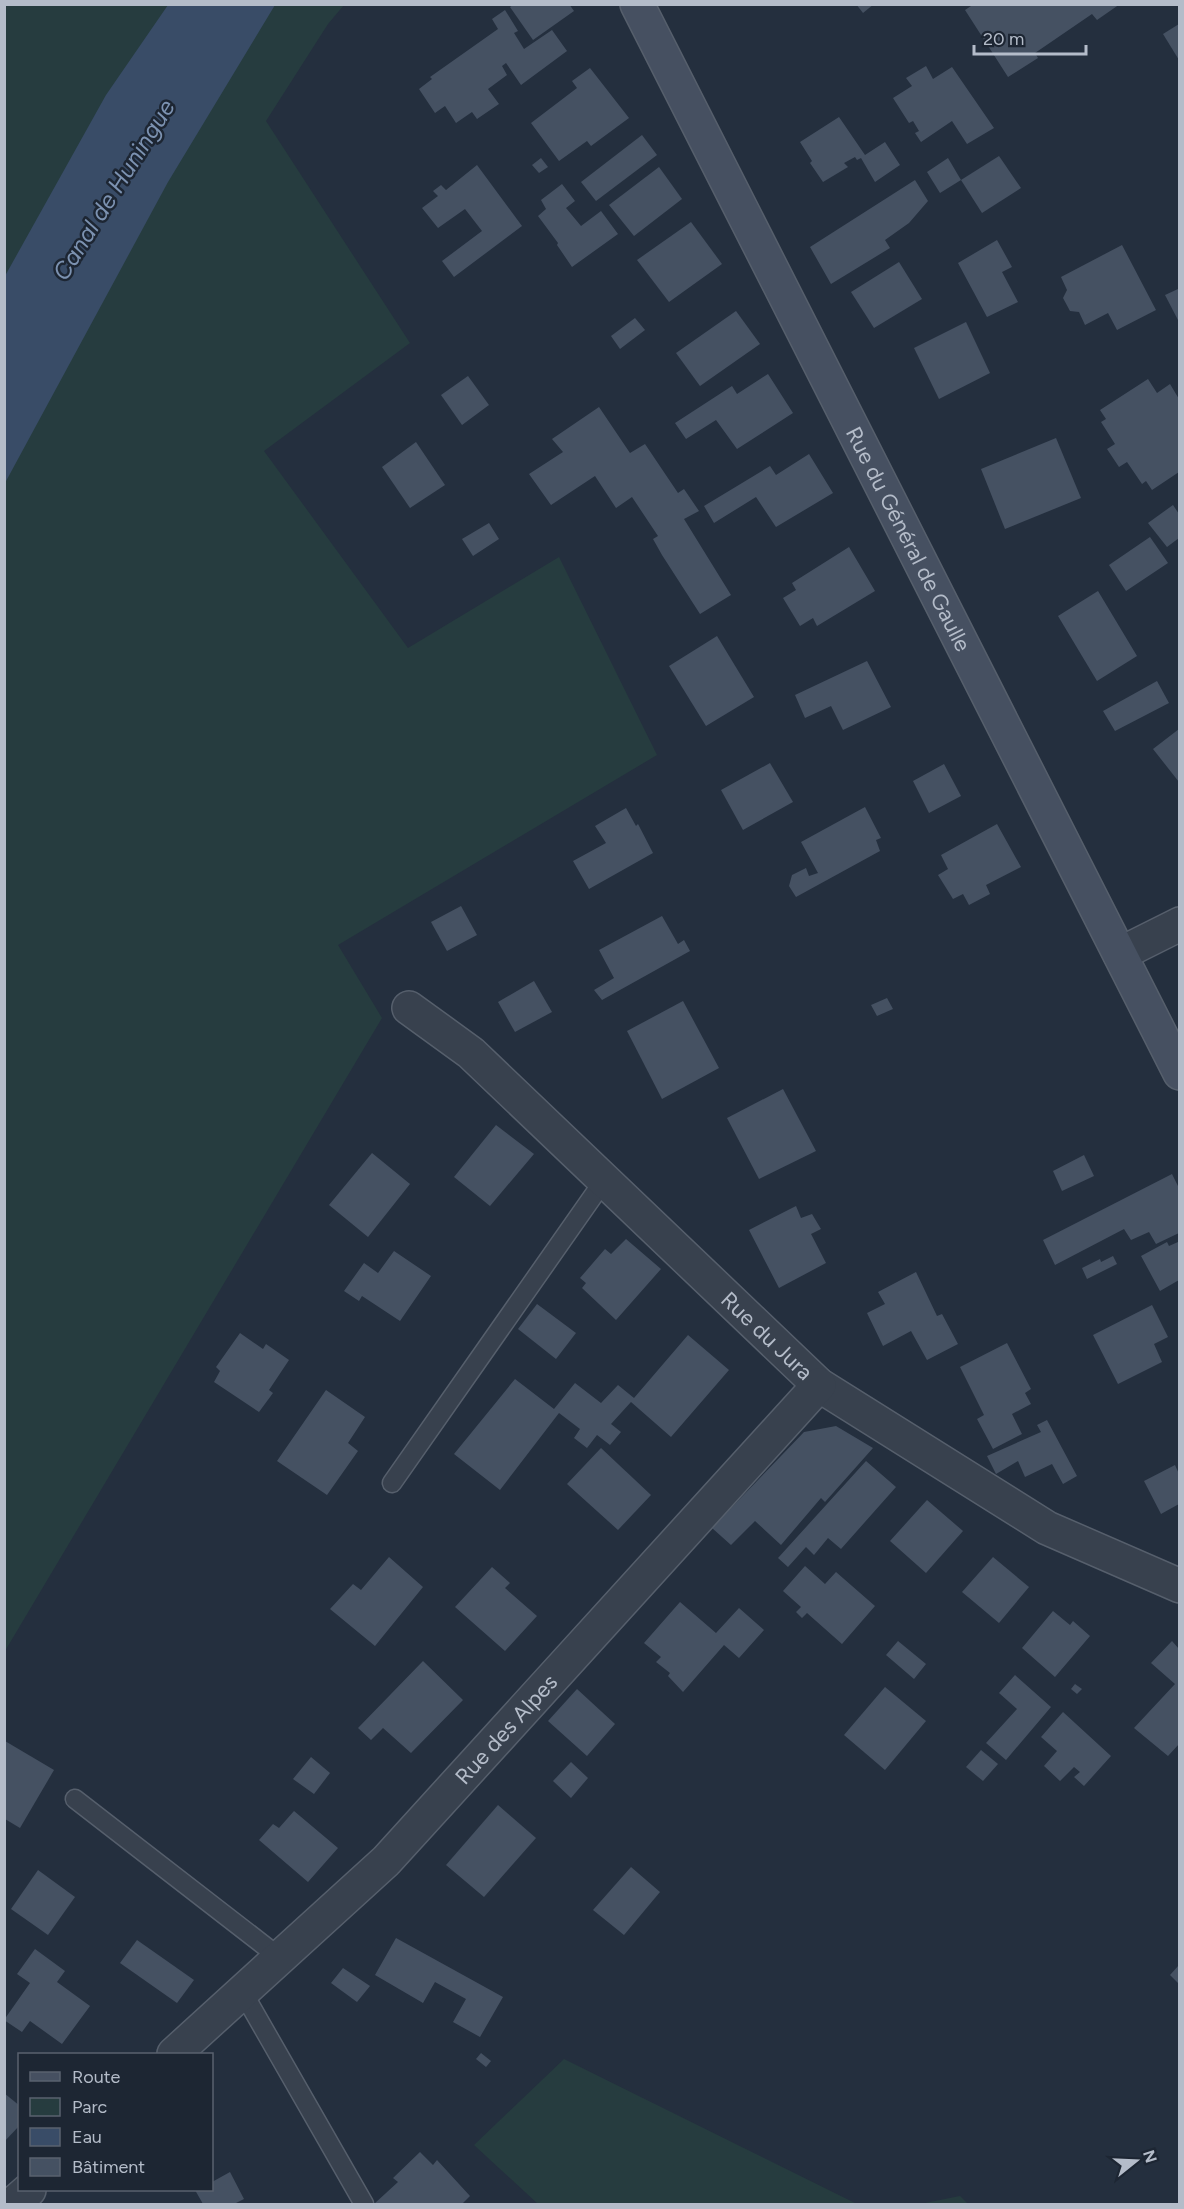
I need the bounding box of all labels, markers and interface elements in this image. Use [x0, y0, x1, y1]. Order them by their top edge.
scale bar [974, 18, 1086, 56]
text: 20 m [983, 28, 1024, 50]
water label: Canal de Huningue [46, 94, 181, 285]
street label: Rue du Général de Gaulle [840, 422, 977, 656]
street label: Rue du Jura [715, 1286, 818, 1386]
street label: Rue des Alpes [450, 1669, 563, 1790]
legend [18, 2053, 213, 2191]
text: Route [72, 2066, 121, 2088]
text: Parc [72, 2096, 108, 2118]
text: Eau [72, 2126, 102, 2148]
north arrow [1106, 2131, 1166, 2191]
text: N [1139, 2148, 1161, 2165]
text: Bâtiment [72, 2156, 145, 2178]

